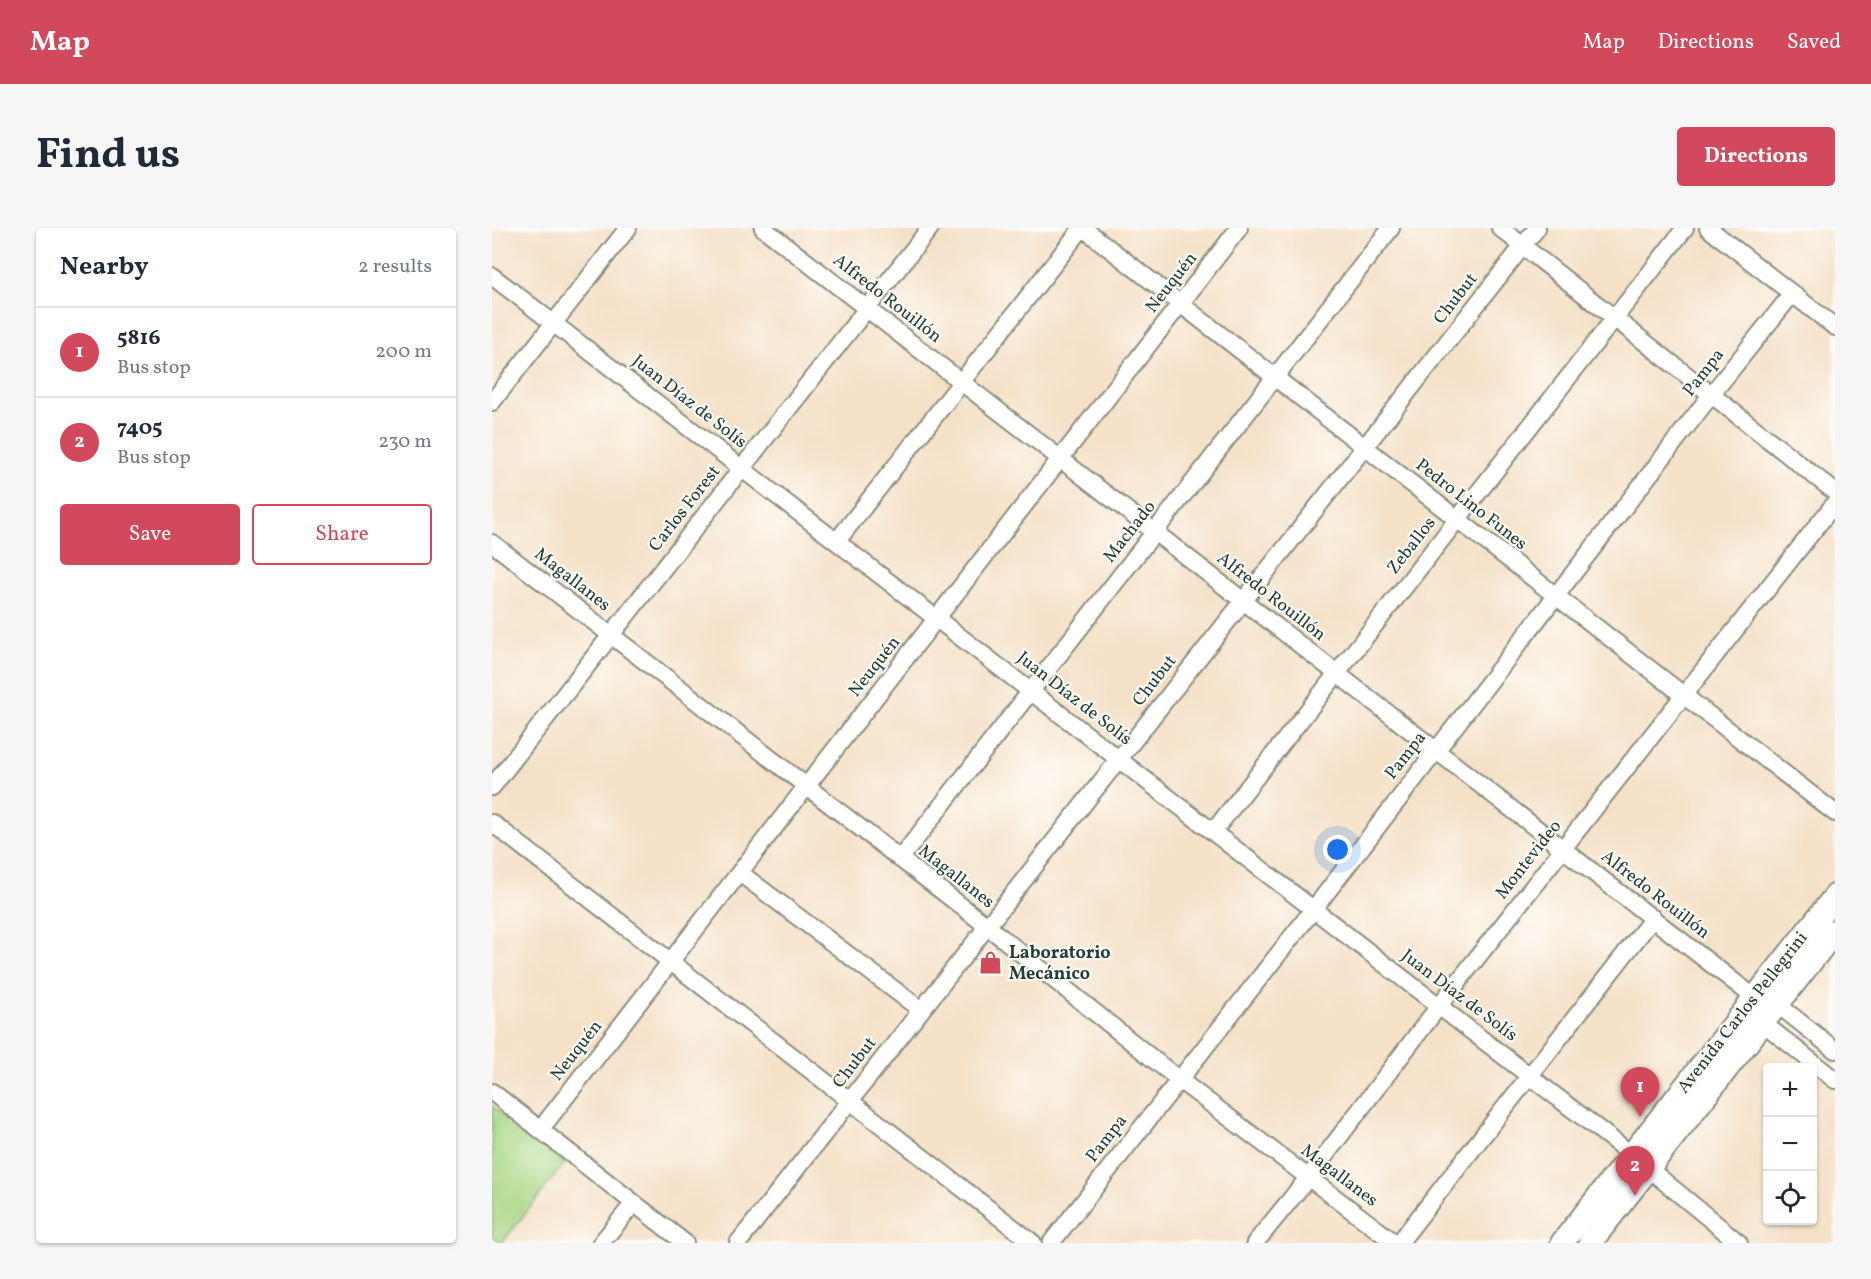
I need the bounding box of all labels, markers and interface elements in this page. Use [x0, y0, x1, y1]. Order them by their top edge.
text: Map [30, 23, 90, 62]
text: Map [1583, 28, 1625, 57]
text: Directions [1658, 28, 1754, 57]
text: Saved [1787, 28, 1841, 57]
text: Find us [36, 127, 180, 186]
button: Directions [1677, 127, 1835, 186]
street label: Neuquén [1140, 247, 1204, 319]
text: Nearby [60, 249, 149, 285]
street label: Alfredo Rouillón [827, 249, 947, 350]
text: 2 results [358, 253, 432, 281]
street label: Chubut [1428, 268, 1484, 330]
text: 5816 [117, 323, 161, 354]
text: 1 [75, 338, 84, 366]
text: 200 m [375, 338, 432, 366]
street label: Pampa [1677, 344, 1731, 402]
street label: Juan Díaz de Solís [626, 349, 752, 455]
text: Bus stop [117, 354, 191, 382]
text: 7405 [117, 413, 163, 444]
text: 2 [74, 428, 85, 456]
text: 230 m [378, 428, 432, 456]
text: Bus stop [117, 444, 191, 472]
street label: Pedro Lino Funes [1410, 453, 1532, 557]
street label: Carlos Forest [643, 461, 727, 557]
street label: Machado [1098, 496, 1162, 568]
button: Save [60, 504, 240, 565]
button: Share [252, 504, 432, 565]
street label: Zeballos [1382, 512, 1442, 580]
street label: Magallanes [529, 542, 615, 618]
street label: Alfredo Rouillón [1211, 547, 1331, 648]
street label: Neuquén [843, 631, 907, 703]
street label: Juan Díaz de Solís [1011, 646, 1137, 752]
street label: Chubut [1127, 650, 1183, 712]
street label: Pampa [1379, 727, 1433, 785]
street label: Montevideo [1490, 815, 1568, 905]
your location [1323, 835, 1352, 864]
street label: Magallanes [913, 839, 999, 915]
street label: Alfredo Rouillón [1595, 845, 1715, 946]
street label: Avenida Carlos Pellegrini [1672, 927, 1814, 1099]
place label: Laboratorio Mecánico [1009, 941, 1111, 987]
street label: Juan Díaz de Solís [1396, 944, 1522, 1048]
shop icon: Laboratorio Mecánico [978, 950, 1004, 976]
street label: Neuquén [545, 1015, 609, 1087]
street label: Chubut [827, 1032, 883, 1094]
map controls [1763, 1063, 1817, 1225]
button: + [1763, 1063, 1817, 1117]
pin: 1 [1620, 1068, 1660, 1117]
street label: Pampa [1080, 1110, 1134, 1168]
button: − [1763, 1117, 1817, 1171]
street label: Magallanes [1295, 1139, 1383, 1213]
pin: 2 [1616, 1146, 1654, 1196]
button: locate [1763, 1171, 1817, 1225]

